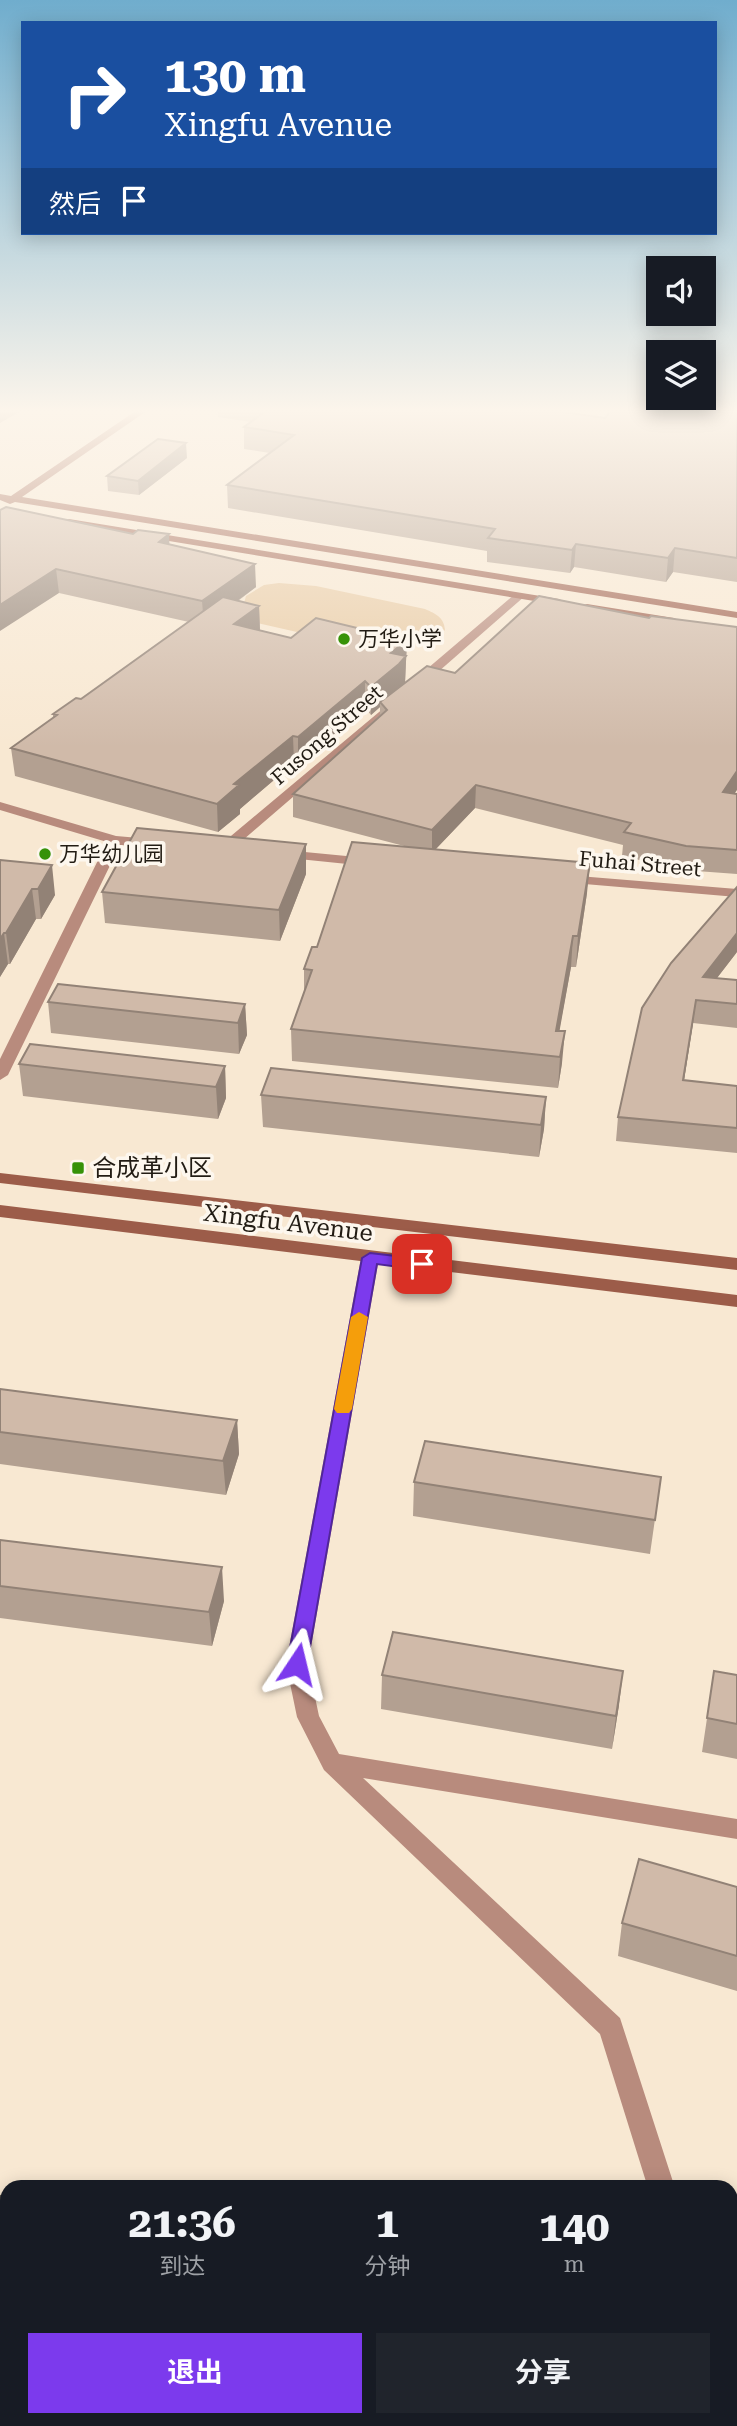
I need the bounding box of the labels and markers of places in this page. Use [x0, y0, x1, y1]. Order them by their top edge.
place label: 万华小学 [358, 627, 442, 651]
marker: 万华小学 [336, 631, 352, 647]
place label: 万华幼儿园 [59, 842, 164, 866]
marker: 万华幼儿园 [37, 846, 53, 862]
place label: 合成革小区 [92, 1154, 212, 1182]
marker: 合成革小区 [70, 1160, 86, 1176]
pin [392, 1234, 452, 1294]

